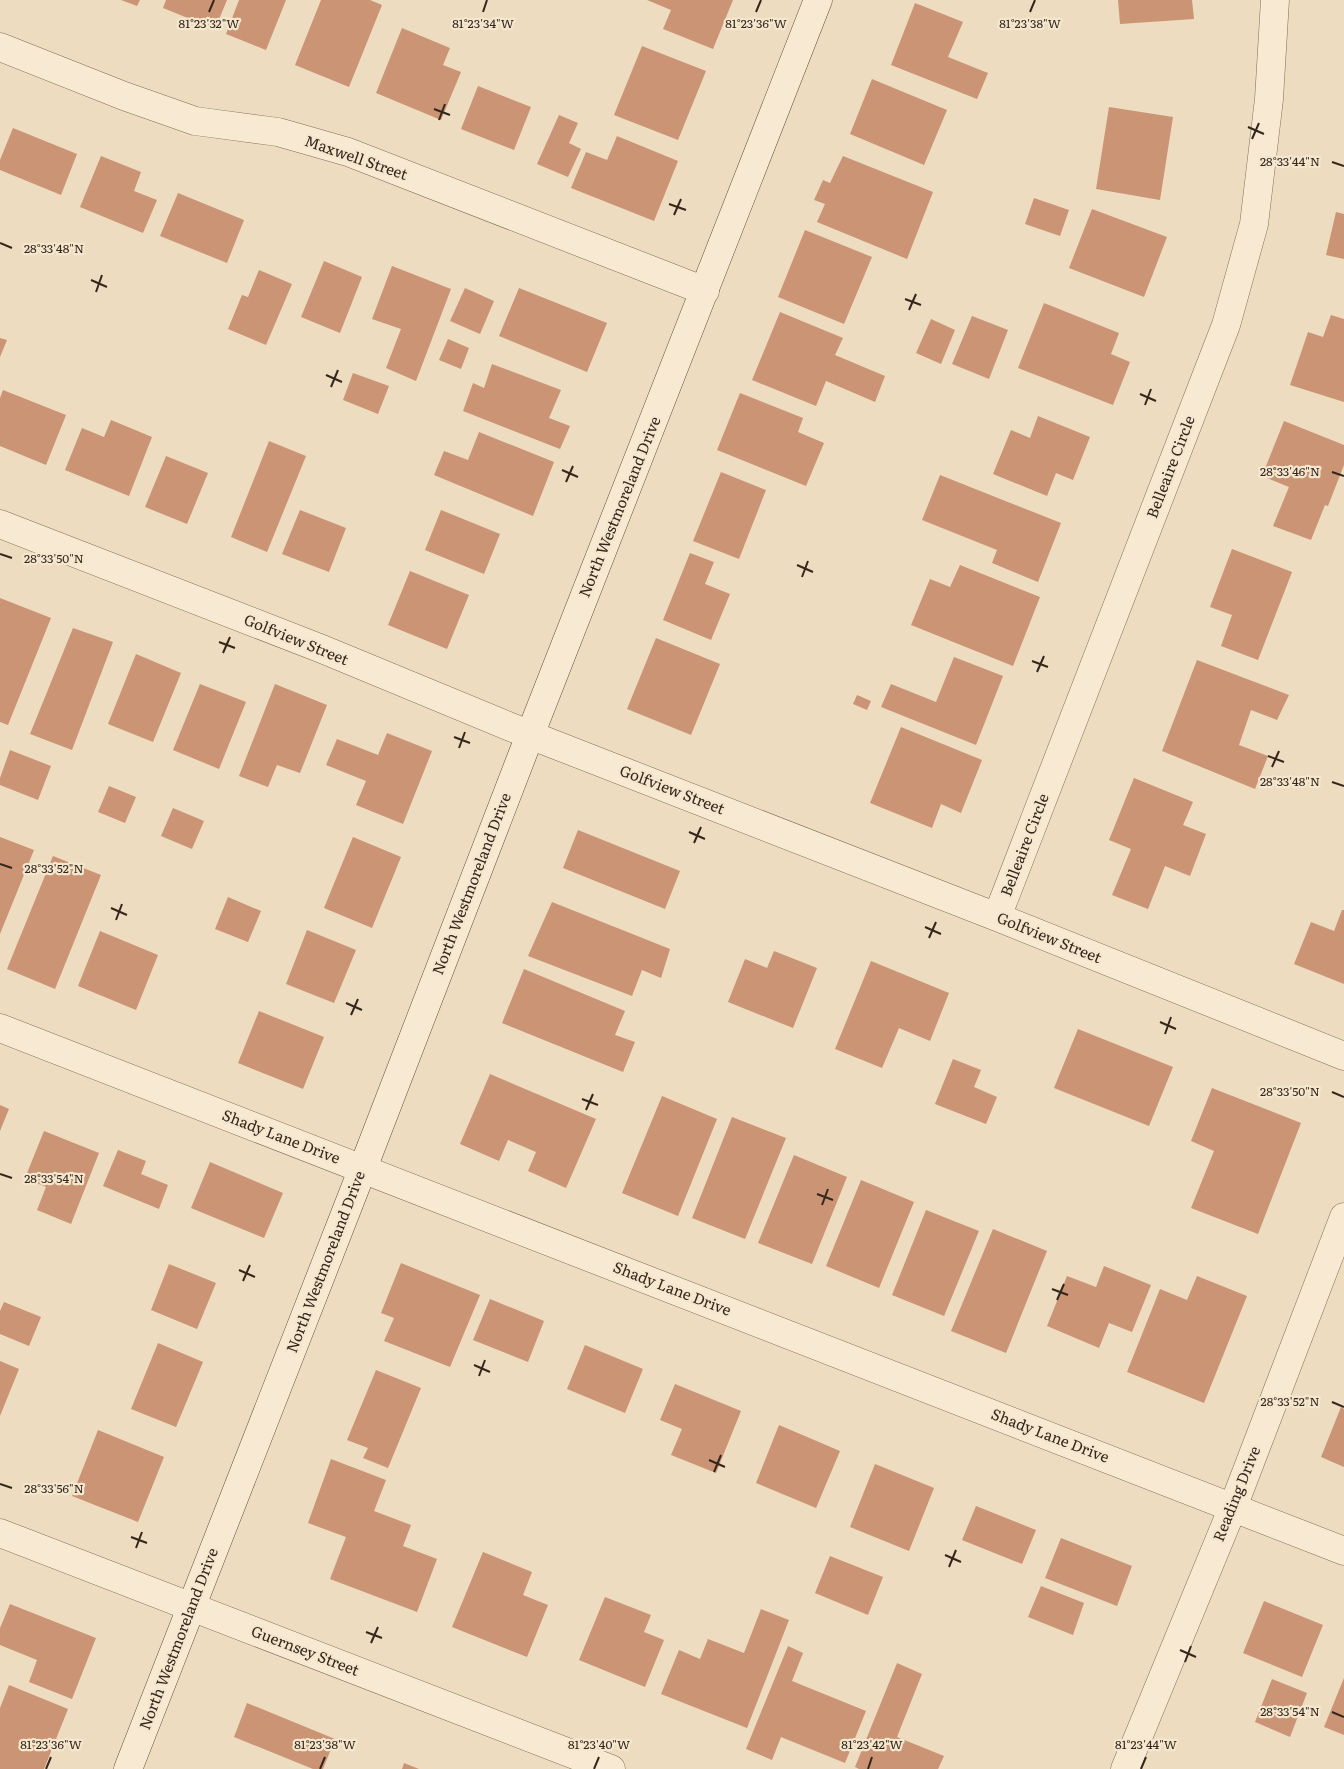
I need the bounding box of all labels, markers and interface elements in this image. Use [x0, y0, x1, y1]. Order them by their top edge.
text: 81°23'32"W [179, 14, 239, 32]
text: 81°23'34"W [452, 14, 514, 32]
text: 81°23'36"W [725, 14, 787, 32]
text: 81°23'38"W [999, 14, 1061, 32]
street label: Maxwell Street [302, 128, 411, 185]
text: 28°33'44"N [1260, 152, 1320, 170]
text: 28°33'48"N [24, 239, 84, 257]
street label: North Westmoreland Drive [572, 412, 666, 600]
street label: Belleaire Circle [1139, 412, 1200, 521]
text: 28°33'46"N [1260, 462, 1320, 480]
text: 28°33'50"N [24, 549, 84, 567]
street label: Golfview Street [241, 607, 352, 670]
street label: Golfview Street [617, 758, 728, 819]
text: 28°33'48"N [1260, 772, 1320, 790]
street label: North Westmoreland Drive [425, 789, 516, 978]
street label: Belleaire Circle [993, 790, 1054, 899]
text: 28°33'52"N [25, 859, 83, 877]
street label: Golfview Street [994, 905, 1105, 968]
text: 28°33'50"N [1260, 1082, 1320, 1100]
street label: Shady Lane Drive [219, 1103, 344, 1169]
street label: North Westmoreland Drive [279, 1167, 370, 1356]
text: 28°33'54"N [24, 1169, 84, 1187]
street label: Shady Lane Drive [610, 1255, 735, 1321]
text: 28°33'52"N [1261, 1392, 1319, 1410]
street label: Shady Lane Drive [988, 1402, 1113, 1468]
street label: Reading Drive [1206, 1442, 1265, 1545]
text: 28°33'56"N [24, 1479, 84, 1497]
street label: North Westmoreland Drive [132, 1544, 223, 1733]
street label: Guernsey Street [248, 1618, 363, 1681]
text: 28°33'54"N [1260, 1702, 1320, 1720]
text: 81°23'36"W [20, 1735, 82, 1753]
text: 81°23'38"W [294, 1735, 356, 1753]
text: 81°23'40"W [568, 1735, 630, 1753]
text: 81°23'42"W [841, 1735, 903, 1753]
text: 81°23'44"W [1115, 1735, 1177, 1753]

